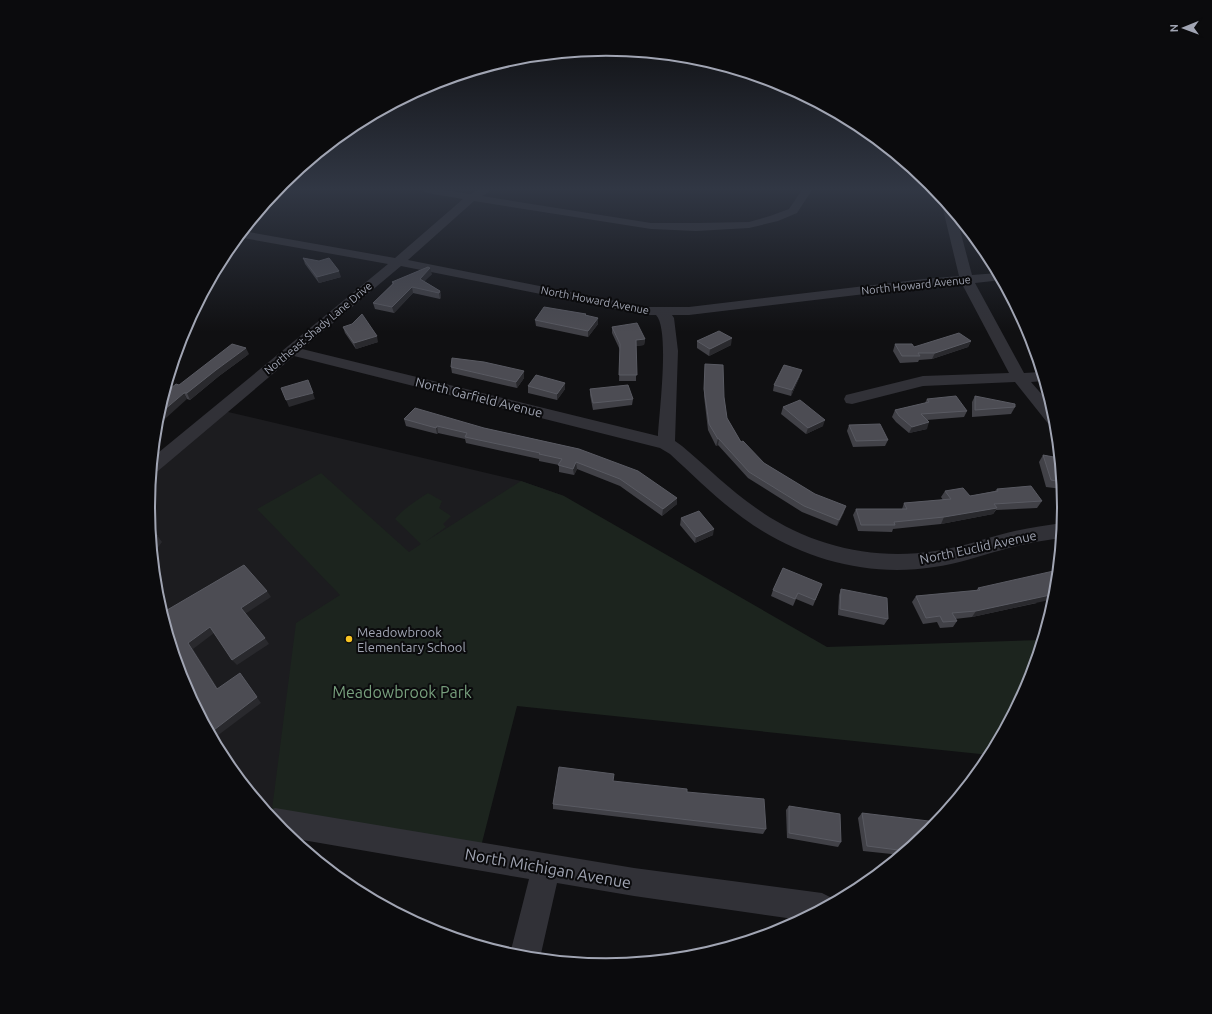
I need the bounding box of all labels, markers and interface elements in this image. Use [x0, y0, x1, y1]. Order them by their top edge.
north arrow [1164, 8, 1204, 48]
text: N [1168, 24, 1180, 32]
street label: North Howard Avenue [861, 273, 971, 297]
street label: Northeast Shady Lane Drive [262, 280, 374, 376]
street label: North Howard Avenue [540, 284, 650, 316]
street label: North Garfield Avenue [414, 374, 544, 420]
street label: North Euclid Avenue [918, 528, 1038, 566]
place label: Meadowbrook Elementary School [357, 625, 466, 654]
marker: Meadowbrook Elementary School [344, 634, 354, 644]
park label: Meadowbrook Park [332, 683, 472, 701]
street label: North Michigan Avenue [464, 845, 632, 891]

